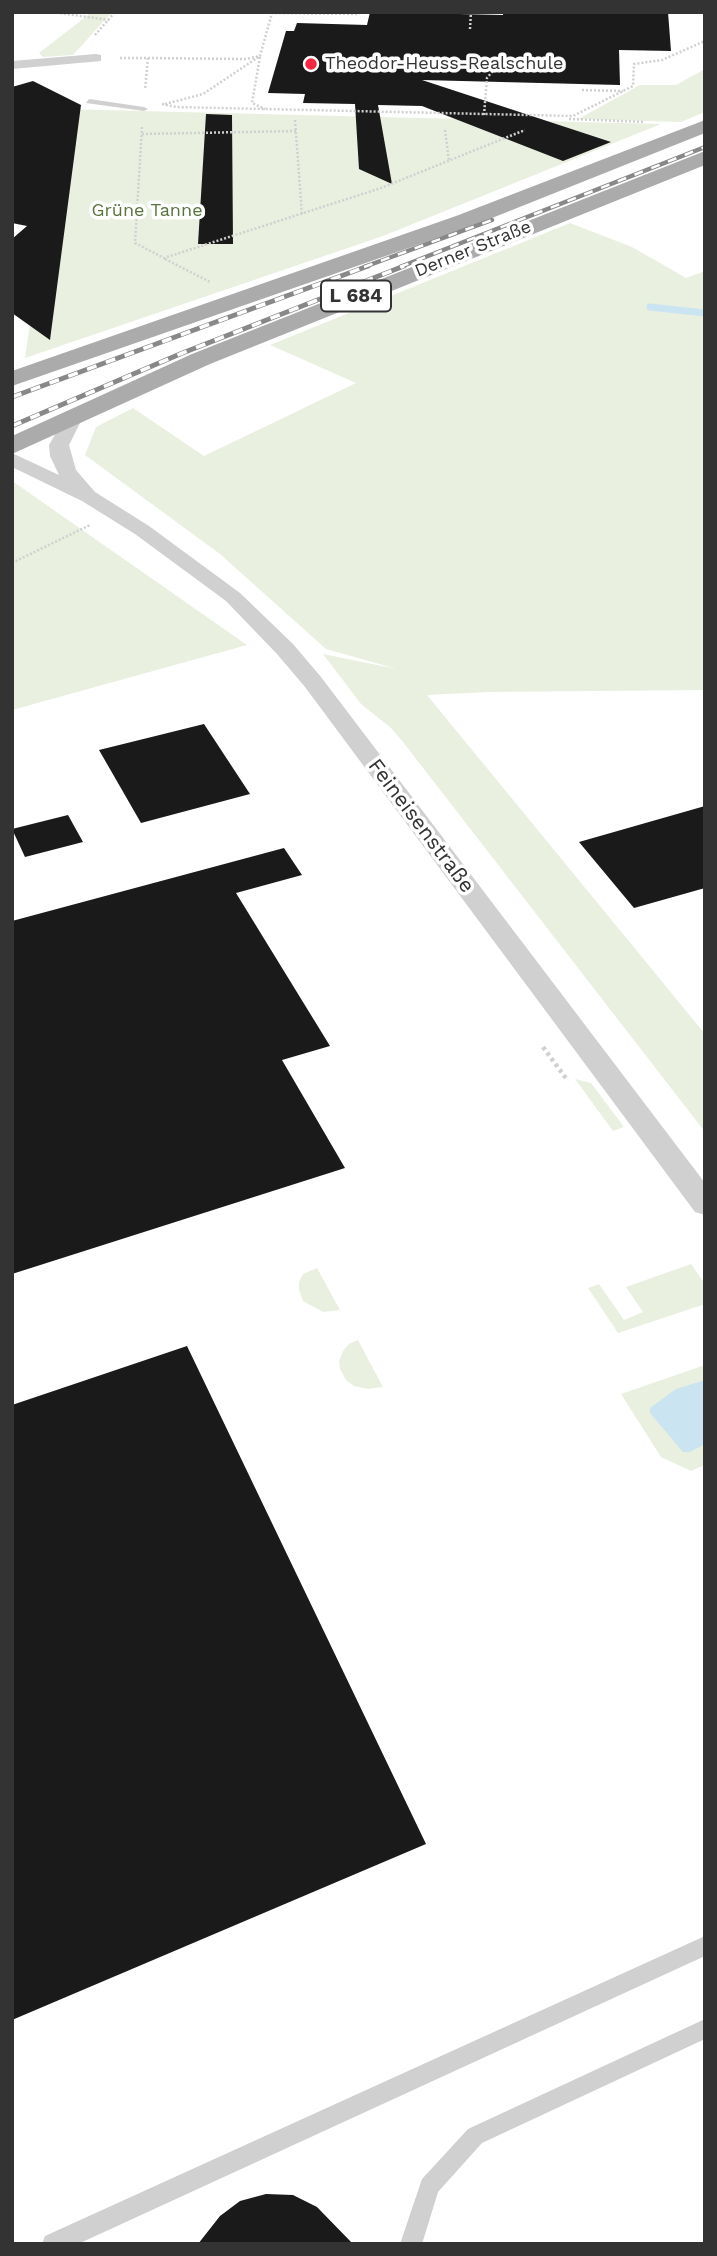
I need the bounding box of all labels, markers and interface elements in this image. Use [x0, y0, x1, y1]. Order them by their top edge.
place label: Theodor-Heuss-Realschule [325, 53, 563, 75]
marker: Theodor-Heuss-Realschule [303, 56, 319, 72]
park label: Grüne Tanne [91, 200, 203, 222]
street label: Derner Straße [412, 216, 534, 282]
road number: L 684 [321, 280, 391, 312]
street label: Feineisenstraße [362, 754, 480, 898]

